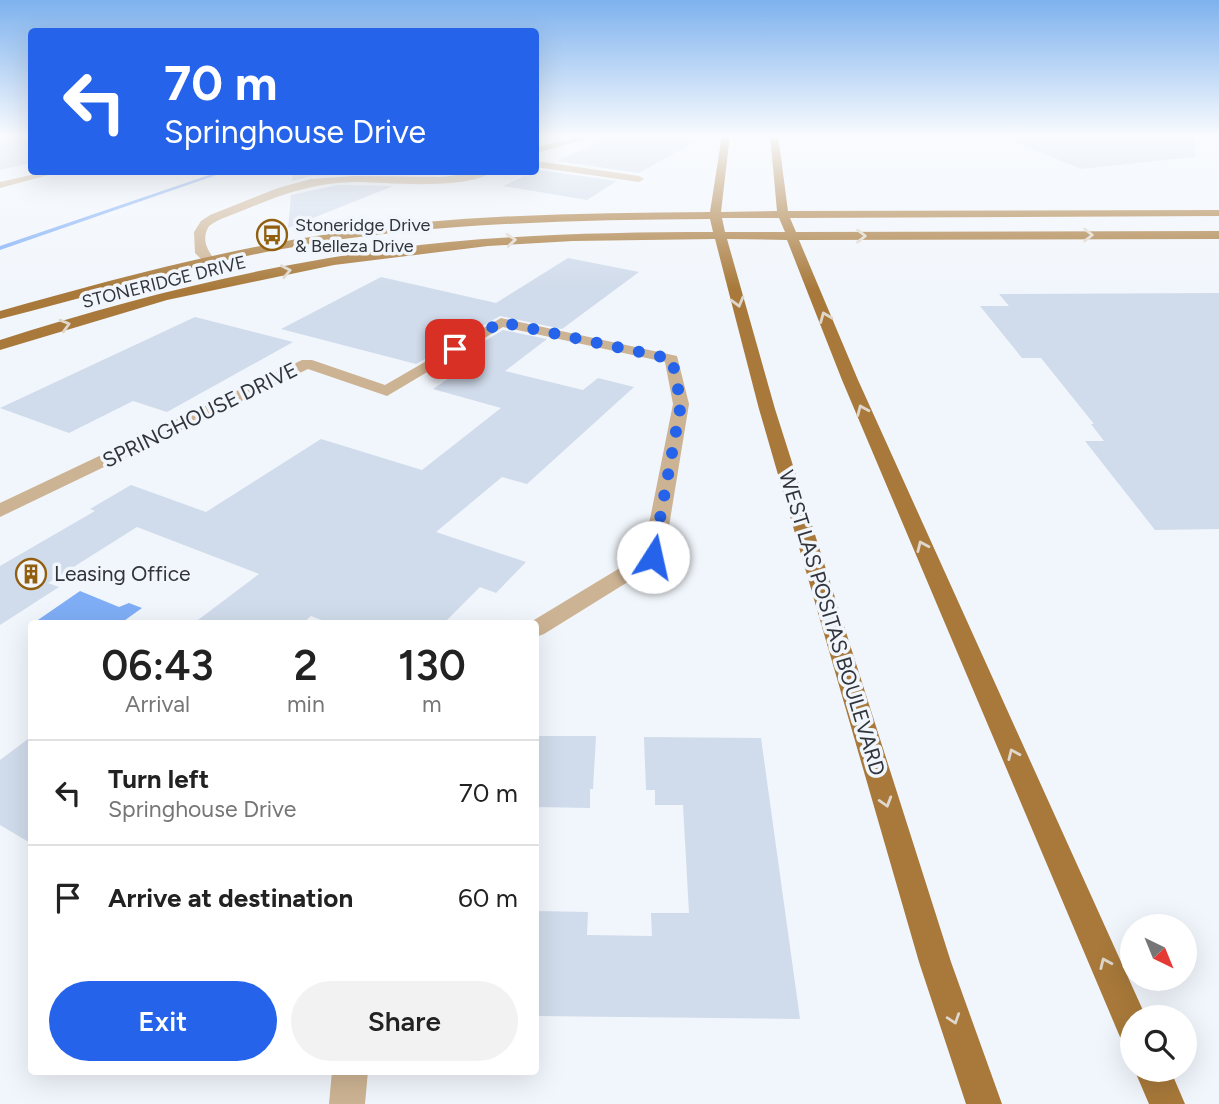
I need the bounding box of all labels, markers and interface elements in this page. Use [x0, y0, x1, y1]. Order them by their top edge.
text: 70 m [164, 53, 277, 112]
icon: left [49, 56, 140, 147]
text: Springhouse Drive [164, 113, 426, 151]
place label: Stoneridge Drive & Belleza Drive [295, 214, 431, 257]
bus stop icon: Stoneridge Drive & Belleza Drive [255, 218, 289, 252]
one-way arrow [1083, 227, 1094, 243]
one-way arrow [856, 228, 866, 244]
one-way arrow [506, 233, 517, 248]
street label: STONERIDGE DRIVE [80, 251, 248, 313]
one-way arrow [280, 264, 292, 279]
one-way arrow [730, 296, 744, 308]
one-way arrow [819, 311, 833, 323]
one-way arrow [59, 319, 71, 334]
pin [425, 319, 485, 379]
icon: arrive [436, 330, 474, 368]
street label: SPRINGHOUSE DRIVE [98, 356, 301, 473]
one-way arrow [857, 405, 871, 417]
street label: WEST LAS POSITAS BOULEVARD [774, 467, 891, 778]
position arrow [616, 520, 690, 594]
one-way arrow [916, 541, 930, 553]
building icon: Leasing Office [14, 557, 48, 591]
place label: Leasing Office [54, 561, 190, 586]
text: 06:43 [101, 640, 214, 691]
text: 2 [294, 640, 318, 691]
text: 130 [398, 640, 466, 691]
text: Arrival [125, 690, 190, 718]
text: min [287, 690, 325, 718]
text: m [422, 690, 442, 718]
one-way arrow [1007, 749, 1021, 761]
text: Turn left [108, 763, 209, 795]
icon: left [49, 774, 87, 812]
text: 70 m [459, 777, 518, 809]
text: Springhouse Drive [108, 795, 296, 823]
one-way arrow [878, 796, 893, 808]
icon: arrive [49, 879, 87, 917]
text: Arrive at destination [108, 882, 353, 914]
text: 60 m [458, 882, 518, 914]
north arrow [1120, 914, 1197, 990]
map controls [1120, 914, 1197, 1082]
one-way arrow [1099, 957, 1113, 970]
button: Exit [49, 981, 277, 1061]
button: Share [291, 981, 518, 1061]
button: search [1120, 1005, 1197, 1082]
one-way arrow [946, 1013, 960, 1025]

